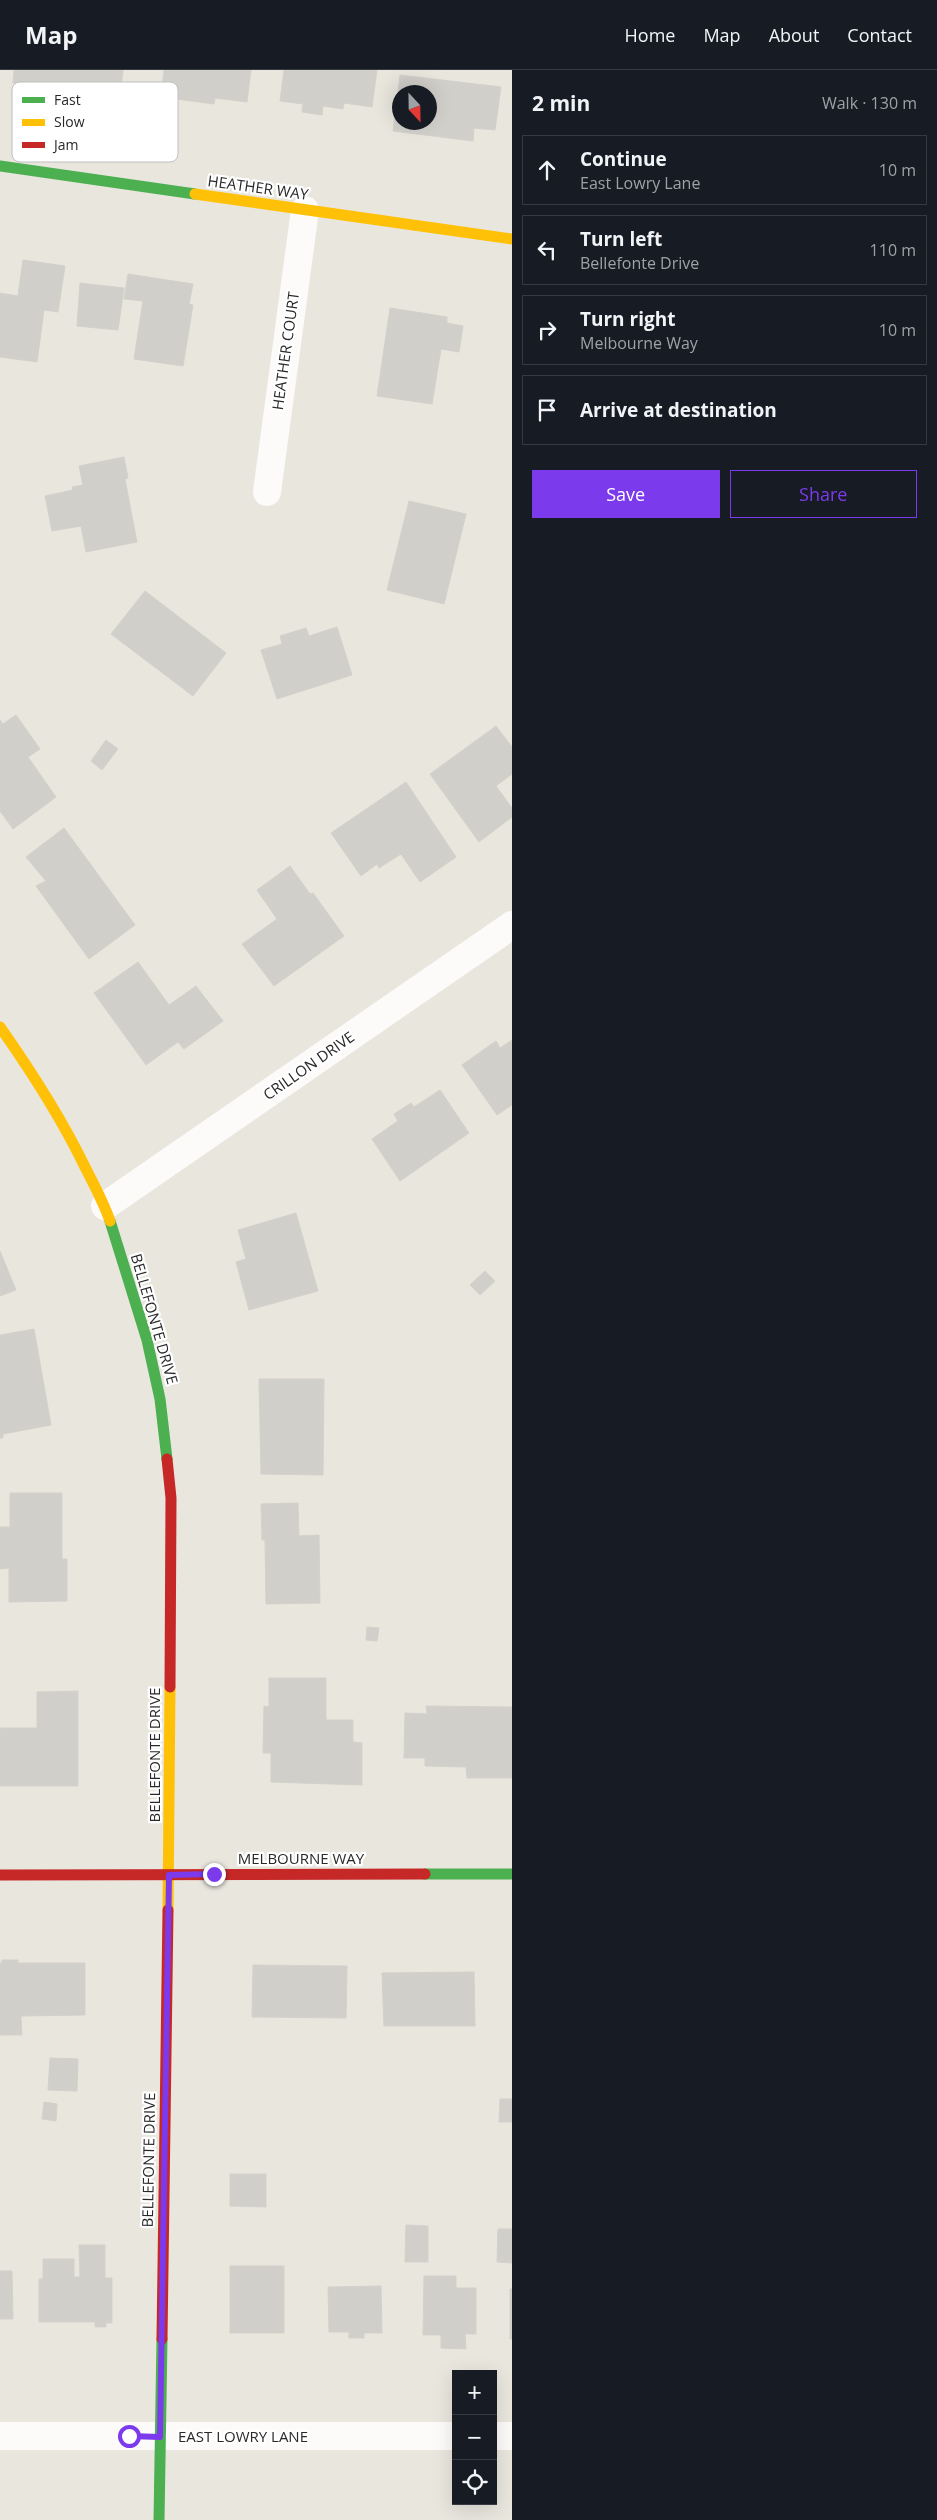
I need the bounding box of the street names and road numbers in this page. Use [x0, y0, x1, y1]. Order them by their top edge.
street label: HEATHER WAY [207, 170, 310, 204]
street label: HEATHER COURT [267, 290, 303, 411]
street label: CRILLON DRIVE [259, 1026, 358, 1104]
street label: BELLEFONTE DRIVE [127, 1251, 183, 1386]
street label: BELLEFONTE DRIVE [144, 1688, 164, 1822]
street label: MELBOURNE WAY [238, 1848, 365, 1868]
street label: BELLEFONTE DRIVE [137, 2092, 159, 2228]
street label: EAST LOWRY LANE [178, 2426, 308, 2446]

